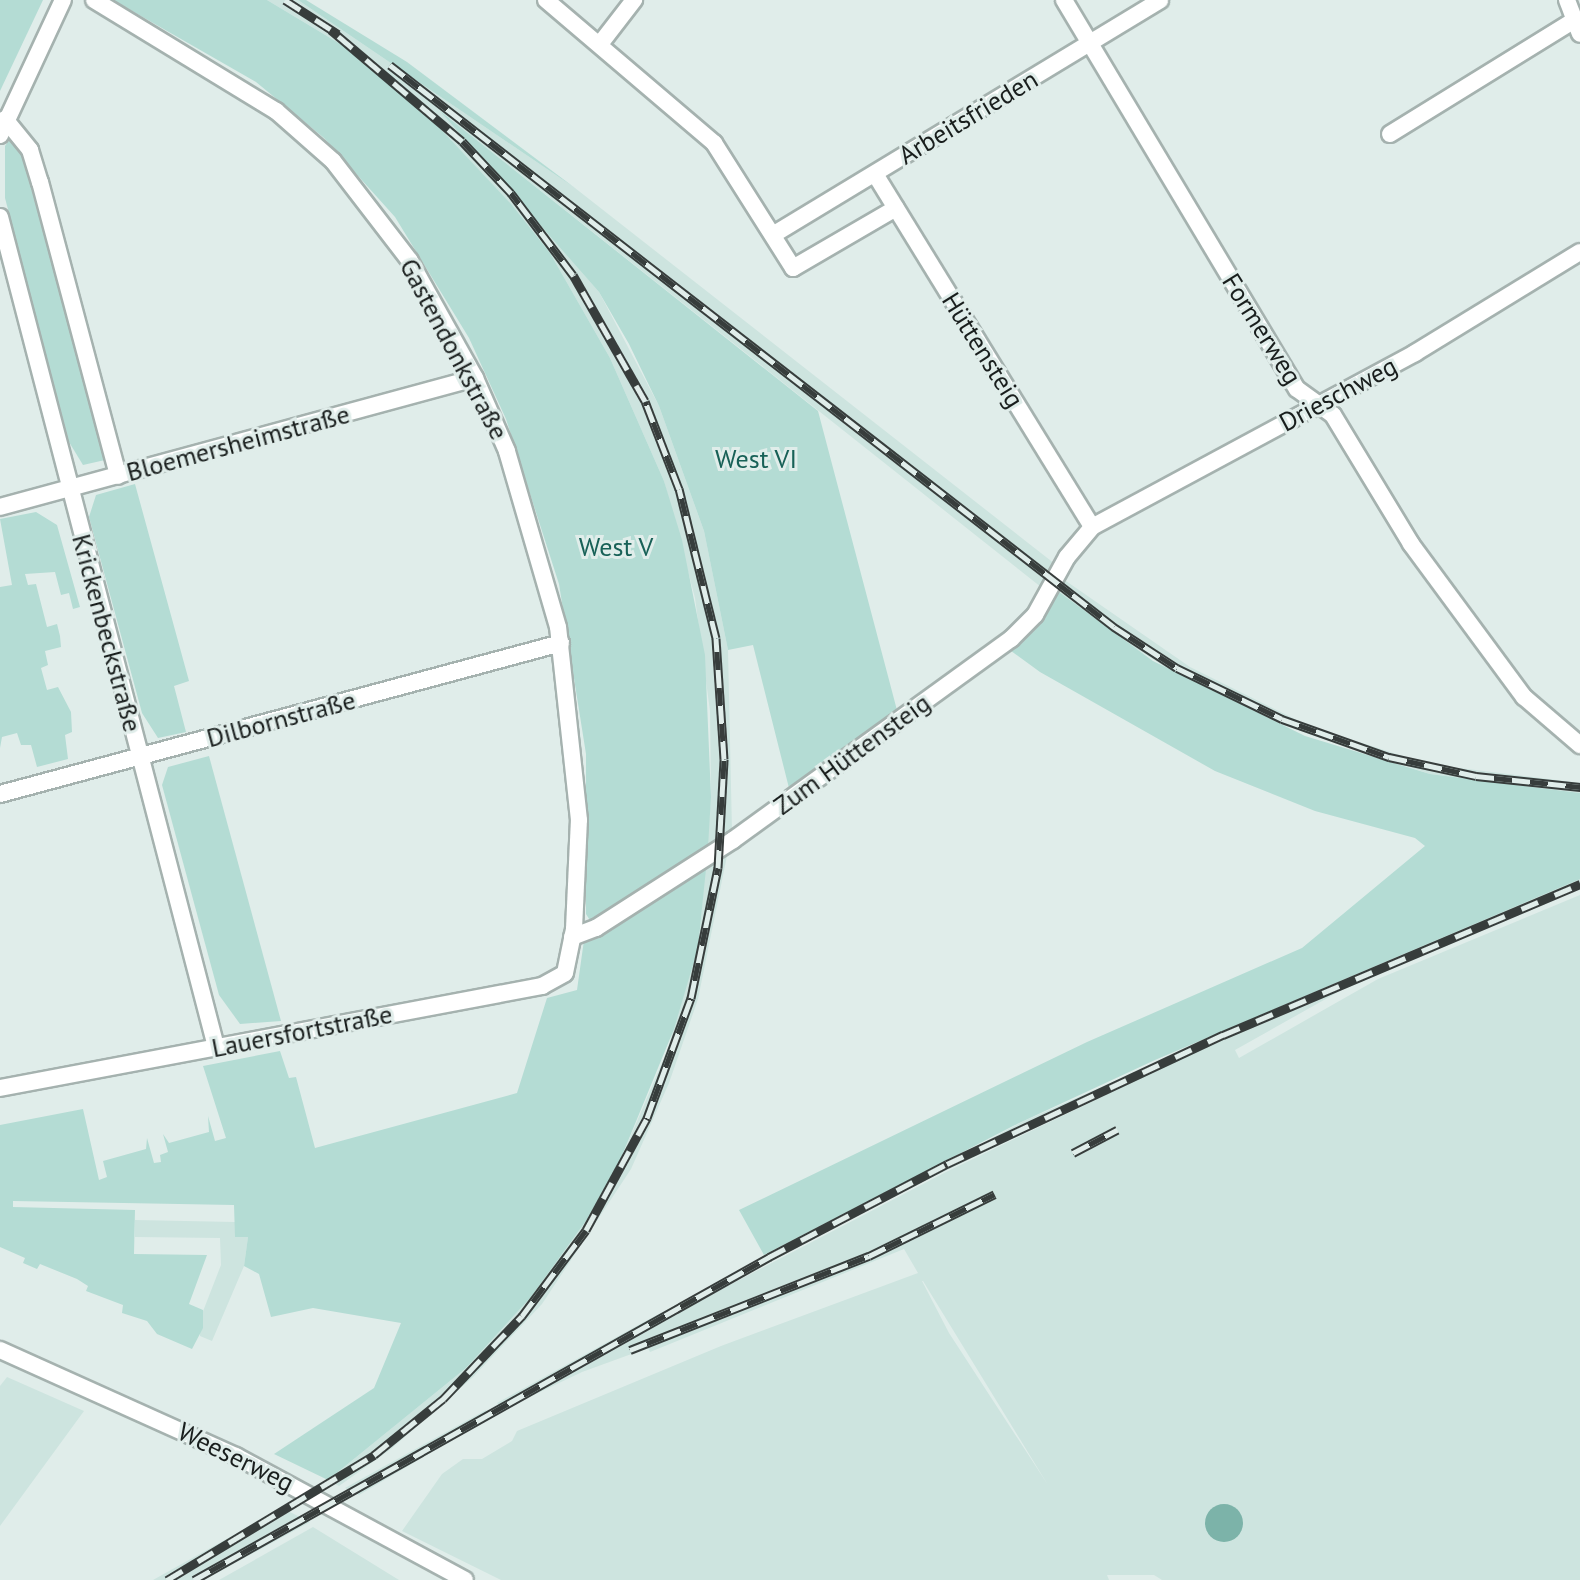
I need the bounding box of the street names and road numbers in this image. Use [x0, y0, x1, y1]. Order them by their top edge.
street label: Arbeitsfrieden [893, 63, 1043, 171]
street label: Gastendonkstraße [393, 253, 515, 445]
street label: Formerweg [1216, 268, 1308, 390]
street label: Hüttensteig [935, 287, 1031, 413]
street label: Drieschweg [1274, 350, 1402, 438]
street label: Bloemersheimstraße [123, 398, 353, 488]
street label: Krickenbeckstraße [66, 531, 148, 735]
street label: Dilbornstraße [203, 684, 359, 754]
street label: Zum Hüttensteig [768, 687, 936, 821]
street label: Lauersfortstraße [209, 998, 395, 1064]
street label: Weeserweg [173, 1416, 299, 1498]

